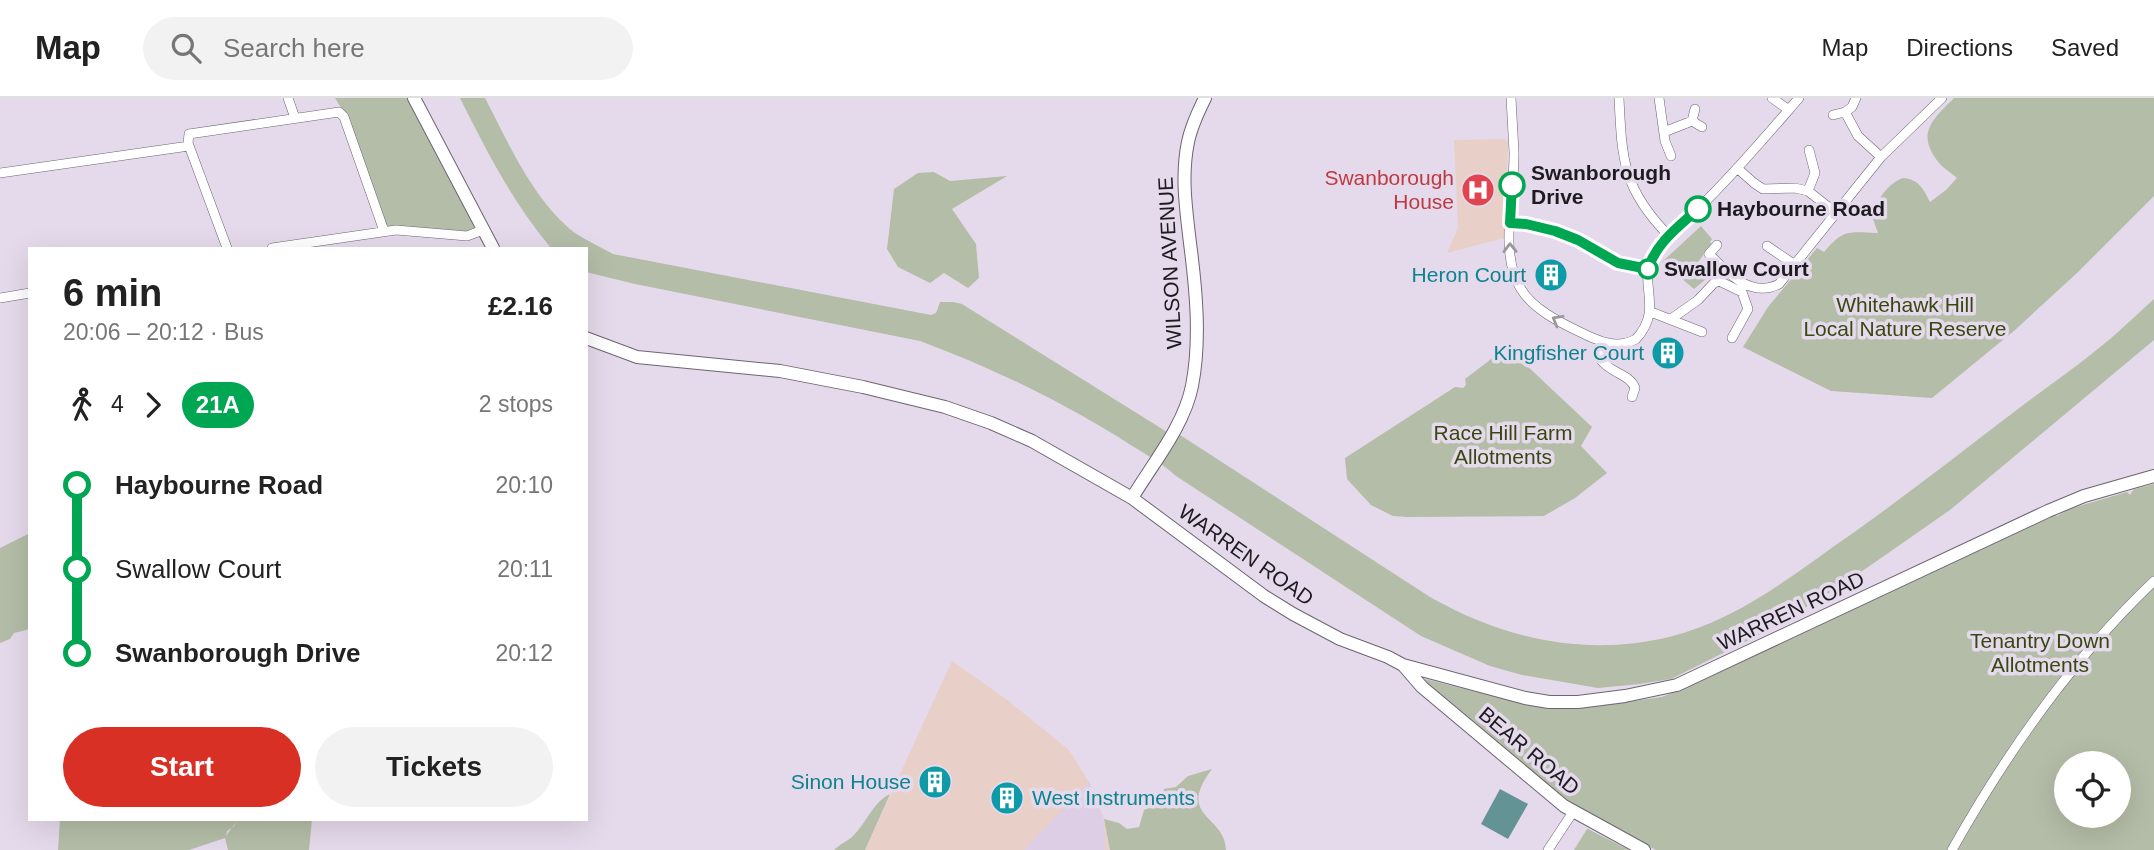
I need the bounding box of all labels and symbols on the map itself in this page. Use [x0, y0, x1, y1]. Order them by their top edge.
place label: Swanborough Drive [1531, 161, 1671, 208]
place label: Swanborough House [1324, 166, 1454, 213]
hospital icon: Swanborough House [1459, 171, 1497, 209]
marker: Swanborough Drive [1499, 172, 1525, 198]
street label: WILSON AVENUE [1154, 176, 1185, 350]
marker: Haybourne Road [1685, 196, 1711, 222]
place label: Haybourne Road [1717, 197, 1885, 220]
one-way arrow [1503, 242, 1518, 253]
building icon: Heron Court [1532, 256, 1570, 294]
place label: Swallow Court [1664, 257, 1809, 280]
marker: Swallow Court [1638, 259, 1658, 279]
place label: Heron Court [1412, 263, 1526, 286]
park label: Whitehawk Hill Local Nature Reserve [1803, 293, 2007, 340]
one-way arrow [1551, 315, 1564, 328]
building icon: Kingfisher Court [1649, 334, 1687, 372]
place label: Kingfisher Court [1493, 341, 1644, 364]
park label: Race Hill Farm Allotments [1434, 421, 1572, 468]
street label: WARREN ROAD [1175, 500, 1318, 610]
street label: WARREN ROAD [1714, 567, 1868, 655]
park label: Tenantry Down Allotments [1970, 629, 2110, 676]
street label: BEAR ROAD [1475, 702, 1584, 799]
building icon: Sinon House [916, 763, 954, 801]
place label: Sinon House [791, 770, 911, 793]
building icon: West Instruments [988, 779, 1026, 817]
place label: West Instruments [1032, 786, 1195, 809]

